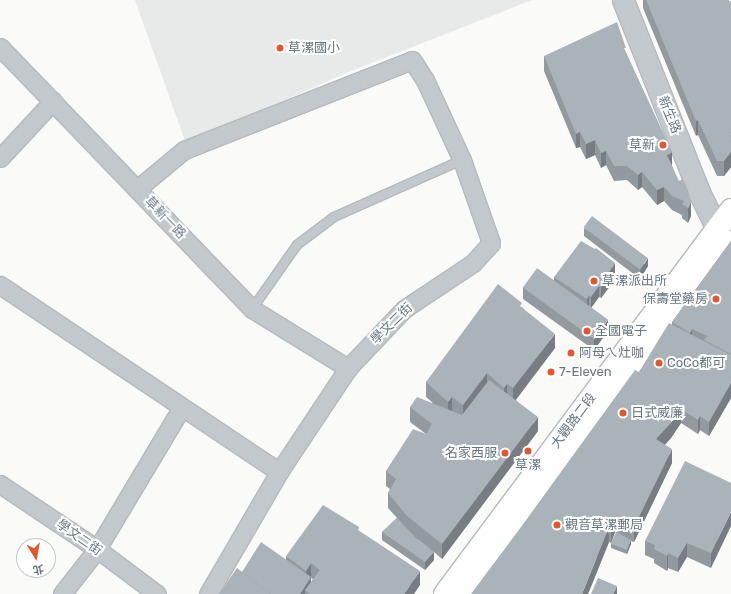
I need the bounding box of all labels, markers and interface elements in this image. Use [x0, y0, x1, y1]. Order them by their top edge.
place label: 草漯國小 [288, 40, 340, 56]
marker: 草漯國小 [275, 43, 285, 53]
street label: 新生路 [654, 94, 684, 136]
place label: 草新 [629, 137, 655, 153]
marker: 草新 [658, 140, 668, 150]
street label: 草新一路 [141, 194, 189, 242]
place label: 草漯派出所 [602, 273, 667, 289]
marker: 草漯派出所 [589, 276, 599, 286]
place label: 保壽堂藥房 [643, 291, 708, 307]
marker: 保壽堂藥房 [711, 294, 721, 304]
street label: 學文二街 [368, 300, 416, 348]
place label: 全國電子 [595, 323, 647, 339]
marker: 全國電子 [582, 326, 592, 336]
place label: 阿母ㄟ灶咖 [579, 345, 644, 361]
marker: 阿母ㄟ灶咖 [566, 348, 576, 358]
place label: CoCo都可 [667, 355, 725, 371]
marker: CoCo都可 [654, 358, 664, 368]
place label: 7-Eleven [559, 364, 612, 380]
marker: 7-Eleven [546, 367, 556, 377]
street label: 大觀路二段 [548, 390, 600, 452]
place label: 日式威廉 [631, 405, 683, 421]
marker: 日式威廉 [618, 408, 628, 418]
place label: 名家西服 [445, 445, 497, 461]
marker: 草漯 [523, 446, 533, 456]
marker: 名家西服 [500, 448, 510, 458]
place label: 草漯 [515, 457, 541, 473]
street label: 學文二街 [53, 517, 105, 559]
place label: 觀音草漯郵局 [565, 517, 643, 533]
marker: 觀音草漯郵局 [552, 520, 562, 530]
north arrow [16, 538, 56, 578]
text: 北 [32, 562, 45, 577]

